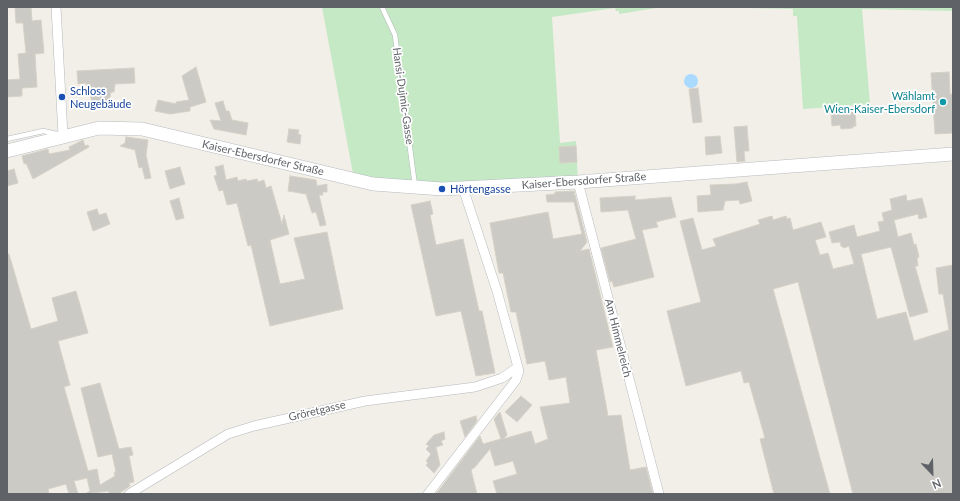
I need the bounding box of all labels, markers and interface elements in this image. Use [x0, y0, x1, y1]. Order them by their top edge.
street label: Hansi-Dujmic-Gasse [390, 46, 416, 146]
place label: Schloss Neugebäude [70, 84, 131, 110]
place label: Wählamt Wien-Kaiser-Ebersdorf [824, 89, 935, 115]
marker: Schloss Neugebäude [57, 92, 67, 102]
marker: Wählamt Wien-Kaiser-Ebersdorf [938, 97, 948, 107]
street label: Kaiser-Ebersdorfer Straße [201, 138, 325, 178]
street label: Kaiser-Ebersdorfer Straße [521, 170, 647, 192]
place label: Hörtengasse [450, 182, 511, 196]
marker: Hörtengasse [437, 184, 447, 194]
street label: Am Himmelreich [602, 297, 634, 379]
street label: Gröretgasse [287, 398, 347, 424]
north arrow [912, 453, 952, 493]
text: N [930, 477, 943, 492]

